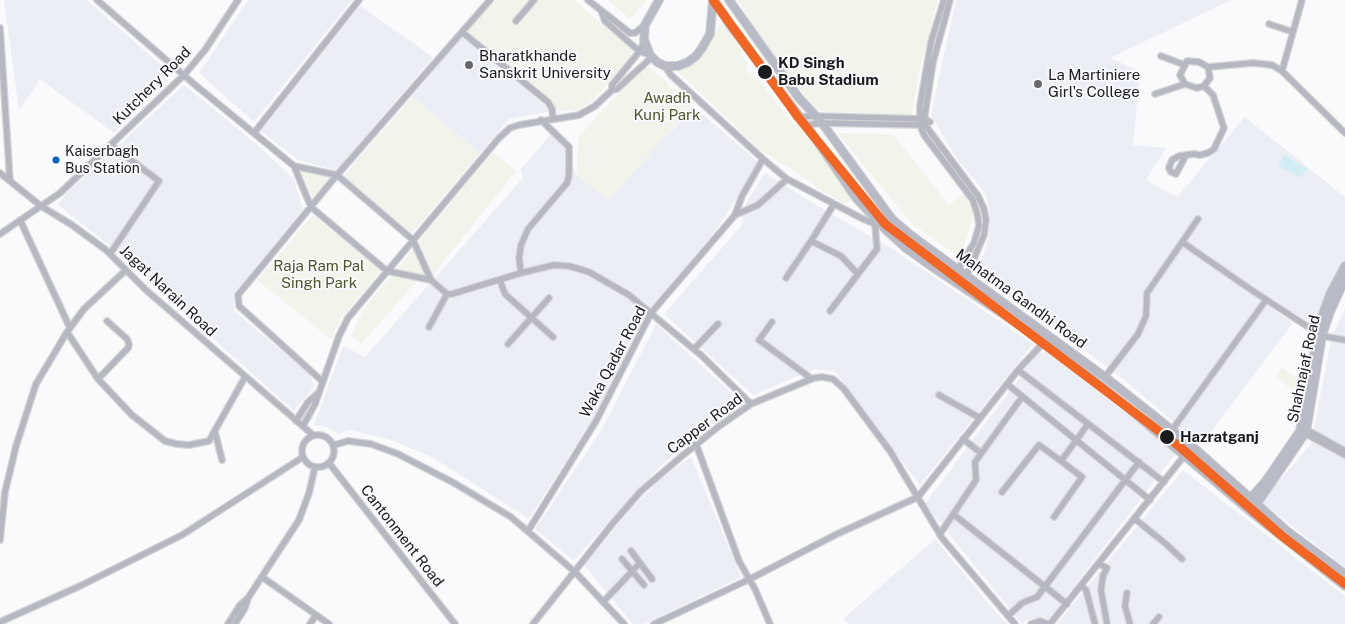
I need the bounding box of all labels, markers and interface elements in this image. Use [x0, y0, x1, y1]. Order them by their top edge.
street label: Kutchery Road [109, 43, 195, 129]
place label: Bharatkhande Sanskrit University [479, 47, 611, 82]
place label: KD Singh Babu Stadium [778, 54, 879, 89]
marker: Bharatkhande Sanskrit University [463, 59, 475, 71]
marker: KD Singh Babu Stadium [756, 63, 774, 81]
place label: La Martiniere Girl's College [1048, 66, 1140, 101]
marker: La Martiniere Girl's College [1032, 78, 1044, 90]
park label: Awadh Kunj Park [634, 89, 700, 124]
place label: Kaiserbagh Bus Station [65, 144, 140, 176]
marker: Kaiserbagh Bus Station [51, 155, 61, 165]
street label: Jagat Narain Road [116, 242, 220, 340]
street label: Mahatma Gandhi Road [952, 245, 1090, 353]
park label: Raja Ram Pal Singh Park [273, 257, 365, 292]
street label: Waka Qadar Road [576, 303, 650, 421]
street label: Shahnajaf Road [1284, 314, 1324, 424]
street label: Capper Road [664, 390, 746, 458]
marker: Hazratganj [1158, 428, 1176, 446]
place label: Hazratganj [1180, 428, 1259, 446]
street label: Cantonment Road [357, 481, 447, 591]

